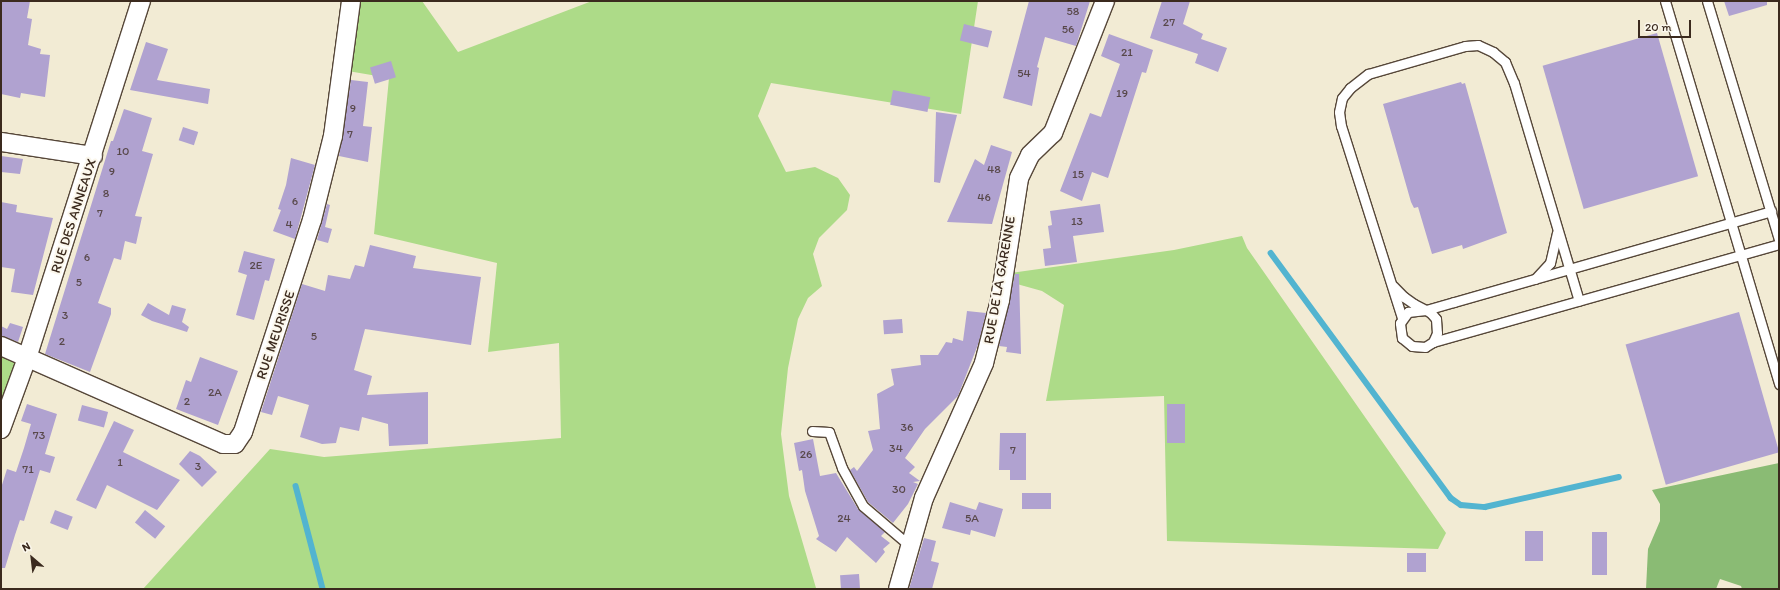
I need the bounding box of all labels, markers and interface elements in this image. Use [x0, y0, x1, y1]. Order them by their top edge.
house number: 58 [1067, 5, 1079, 19]
scale bar [1640, 12, 1693, 38]
house number: 27 [1163, 16, 1175, 30]
text: 20 m [1645, 20, 1672, 34]
house number: 56 [1062, 23, 1074, 37]
house number: 21 [1121, 46, 1133, 60]
house number: 54 [1017, 67, 1031, 81]
house number: 19 [1116, 87, 1128, 101]
house number: 9 [350, 102, 356, 116]
house number: 7 [347, 128, 353, 142]
house number: 10 [117, 145, 129, 159]
street label: RUE DES ANNEAUX [48, 157, 100, 275]
house number: 48 [987, 163, 1001, 177]
house number: 9 [109, 165, 115, 179]
house number: 15 [1072, 168, 1084, 182]
house number: 8 [103, 187, 109, 201]
house number: 46 [977, 191, 991, 205]
house number: 6 [292, 195, 298, 209]
house number: 7 [97, 207, 103, 221]
street label: RUE DE LA GARENNE [980, 215, 1020, 345]
house number: 13 [1071, 215, 1083, 229]
house number: 4 [285, 218, 293, 232]
house number: 6 [84, 251, 90, 265]
house number: 2E [250, 259, 262, 273]
house number: 5 [76, 276, 82, 290]
street label: RUE MEURISSE [253, 288, 299, 382]
house number: 3 [62, 309, 68, 323]
house number: 5 [311, 330, 317, 344]
house number: 2 [59, 335, 65, 349]
house number: 2A [208, 386, 222, 400]
house number: 2 [184, 395, 190, 409]
house number: 36 [901, 421, 913, 435]
house number: 73 [33, 429, 45, 443]
house number: 34 [889, 442, 903, 456]
house number: 7 [1010, 444, 1016, 458]
house number: 26 [800, 448, 812, 462]
house number: 1 [117, 456, 123, 470]
house number: 3 [195, 460, 201, 474]
house number: 71 [22, 463, 34, 477]
house number: 30 [892, 483, 906, 497]
house number: 24 [837, 512, 851, 526]
house number: 5A [965, 512, 979, 526]
north arrow [12, 538, 52, 578]
text: N [20, 539, 32, 554]

